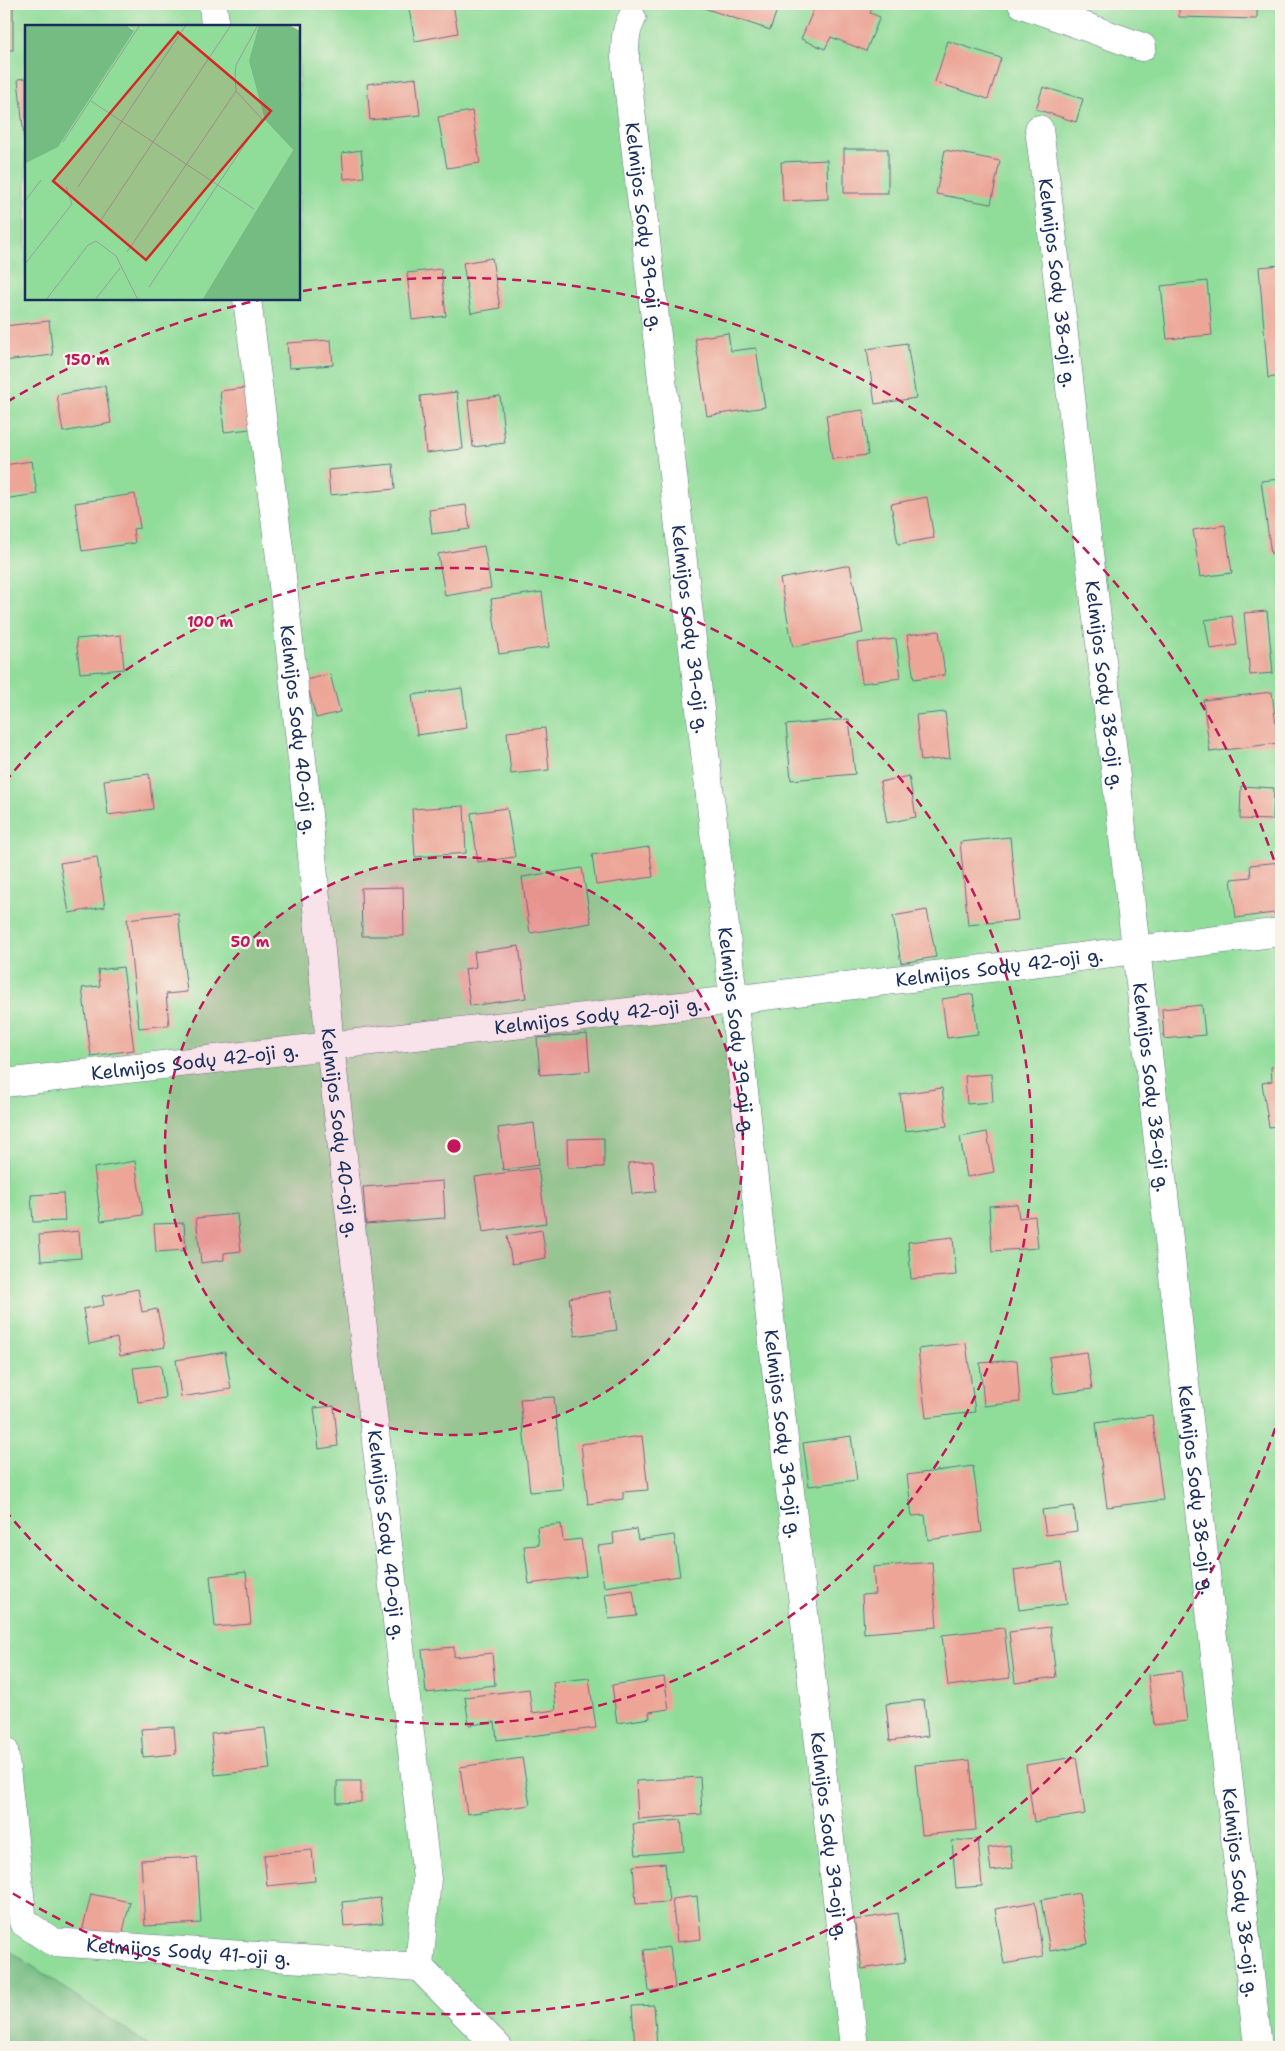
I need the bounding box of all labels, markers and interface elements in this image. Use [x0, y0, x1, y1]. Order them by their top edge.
inset map [25, 25, 300, 300]
street label: Kelmijos Sodų 39-oji g. [619, 121, 668, 333]
street label: Kelmijos Sodų 38-oji g. [1033, 177, 1082, 389]
text: 150 m [64, 350, 110, 370]
street label: Kelmijos Sodų 39-oji g. [666, 523, 715, 735]
street label: Kelmijos Sodų 38-oji g. [1079, 579, 1129, 791]
text: 100 m [187, 612, 233, 632]
street label: Kelmijos Sodų 40-oji g. [274, 624, 322, 836]
street label: Kelmijos Sodų 39-oji g. [712, 926, 761, 1137]
text: 50 m [231, 932, 270, 952]
street label: Kelmijos Sodų 42-oji g. [894, 942, 1105, 993]
street label: Kelmijos Sodų 38-oji g. [1127, 981, 1176, 1194]
street label: Kelmijos Sodų 42-oji g. [493, 992, 704, 1040]
street label: Kelmijos Sodų 40-oji g. [315, 1027, 364, 1239]
street label: Kelmijos Sodų 42-oji g. [89, 1038, 300, 1086]
centre of rings [445, 1137, 463, 1155]
street label: Kelmijos Sodų 39-oji g. [758, 1328, 807, 1540]
street label: Kelmijos Sodų 38-oji g. [1172, 1384, 1220, 1596]
street label: Kelmijos Sodų 40-oji g. [362, 1429, 411, 1642]
street label: Kelmijos Sodų 39-oji g. [805, 1730, 854, 1942]
street label: Kelmijos Sodų 38-oji g. [1217, 1786, 1264, 1999]
street label: Kelmijos Sodų 41-oji g. [85, 1932, 292, 1971]

